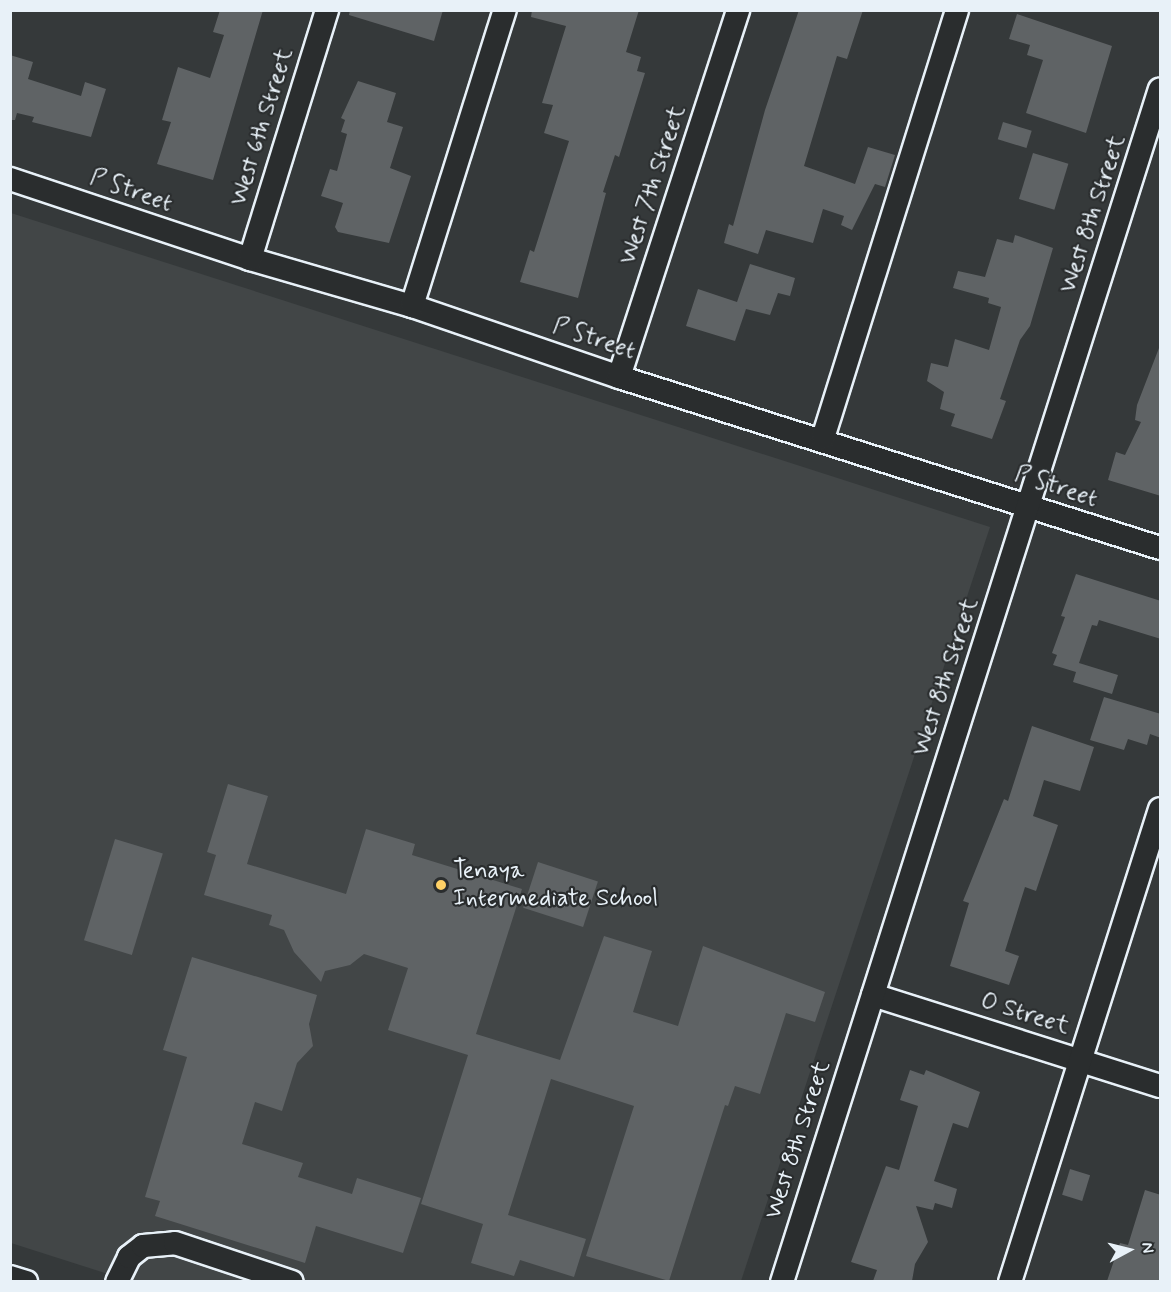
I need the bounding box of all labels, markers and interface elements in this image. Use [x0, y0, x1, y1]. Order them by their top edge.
street label: West 6th Street [224, 45, 300, 209]
street label: West 7th Street [614, 102, 692, 268]
street label: West 8th Street [1054, 131, 1132, 297]
street label: P Street [84, 163, 178, 219]
street label: P Street [547, 311, 641, 367]
street label: P Street [1009, 459, 1103, 515]
street label: West 8th Street [907, 594, 985, 760]
place label: Tenaya Intermediate School [453, 857, 658, 913]
marker: Tenaya Intermediate School [434, 878, 448, 892]
street label: O Street [977, 987, 1073, 1041]
street label: West 8th Street [759, 1057, 837, 1223]
north arrow [1099, 1220, 1159, 1280]
text: N [1136, 1241, 1158, 1254]

